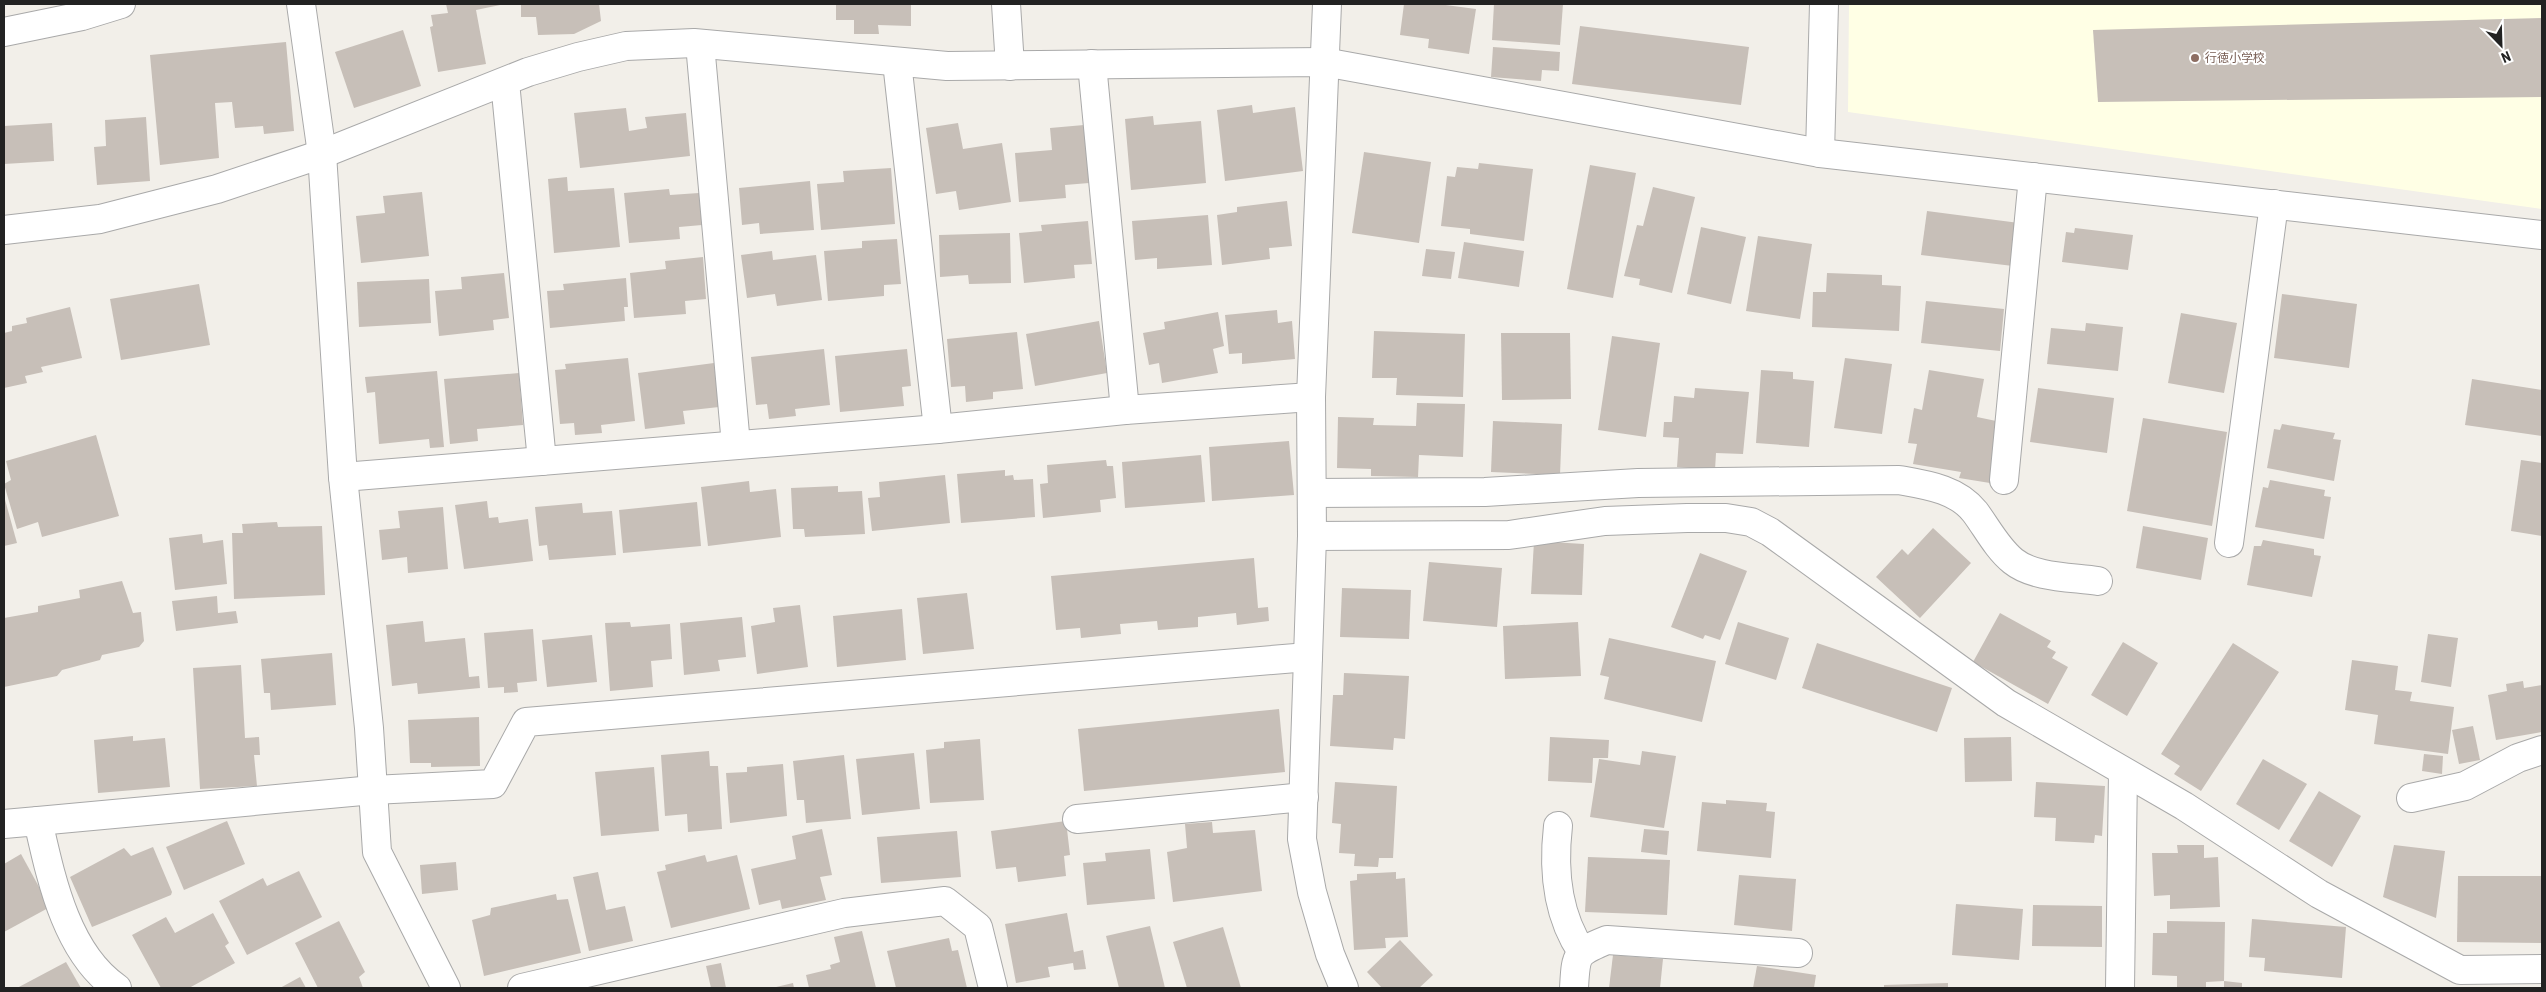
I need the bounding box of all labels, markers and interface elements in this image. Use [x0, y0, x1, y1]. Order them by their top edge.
north arrow [2476, 20, 2526, 70]
text: N [2499, 48, 2513, 66]
place label: 行徳小学校 [2205, 51, 2265, 65]
marker: 行徳小学校 [2189, 52, 2201, 64]

